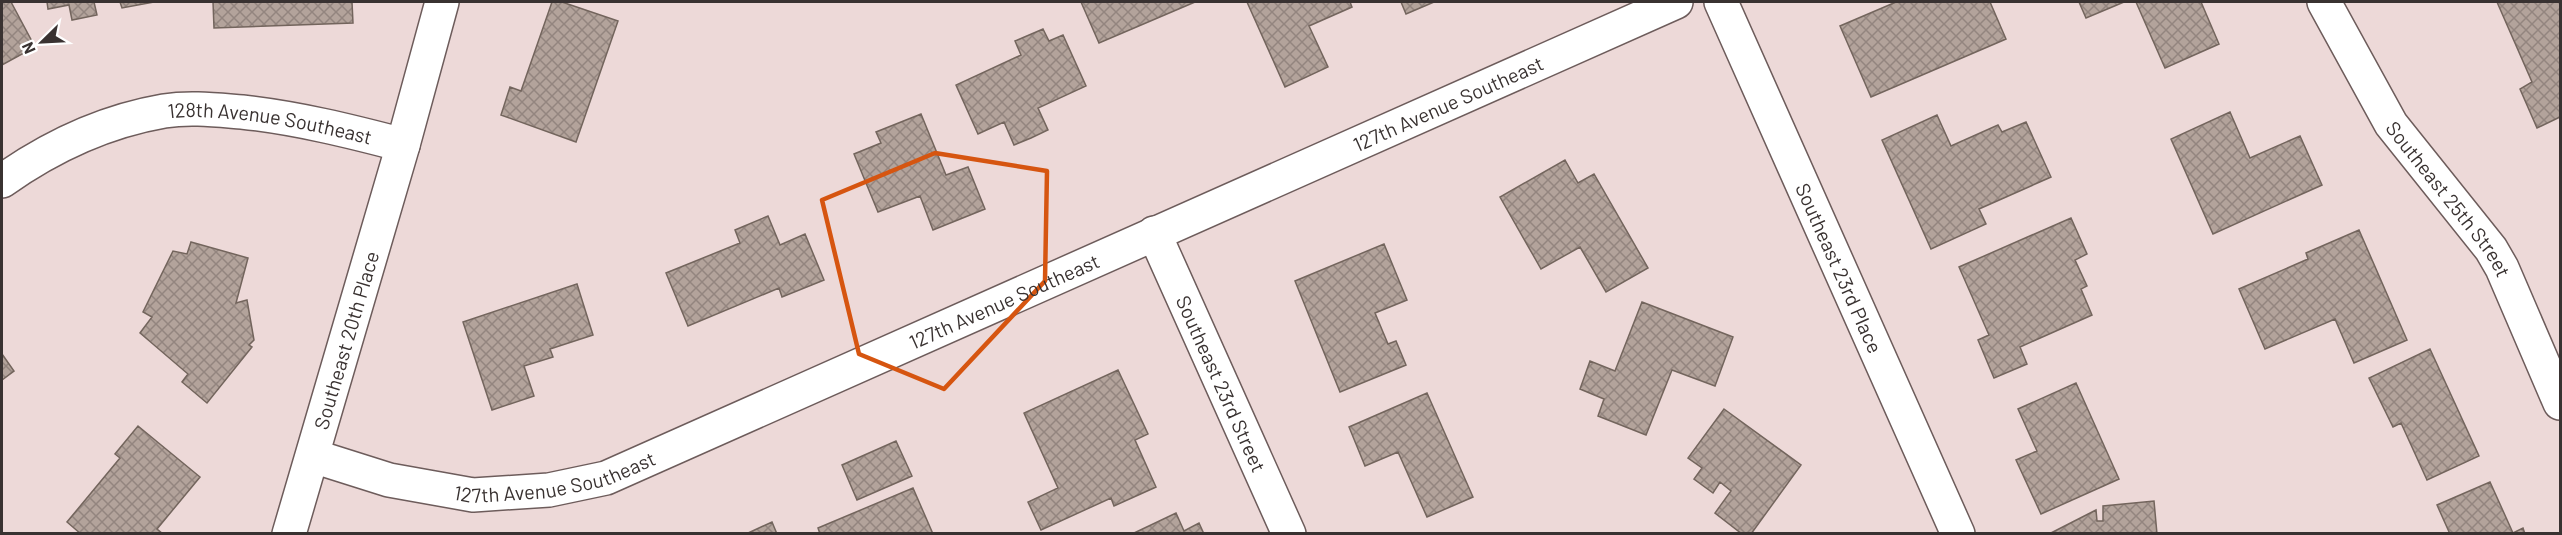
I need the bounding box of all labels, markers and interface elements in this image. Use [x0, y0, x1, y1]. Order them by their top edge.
north arrow [12, 12, 72, 72]
text: N [17, 40, 39, 57]
street label: 127th Avenue Southeast [1349, 51, 1547, 156]
street label: 128th Avenue Southeast [166, 97, 375, 149]
street label: Southeast 25th Street [2381, 116, 2516, 280]
street label: Southeast 23rd Place [1791, 179, 1888, 357]
street label: Southeast 20th Place [308, 248, 383, 432]
street label: 127th Avenue Southeast [905, 248, 1103, 354]
street label: Southeast 23rd Street [1172, 292, 1271, 475]
street label: 127th Avenue Southeast [452, 446, 659, 507]

